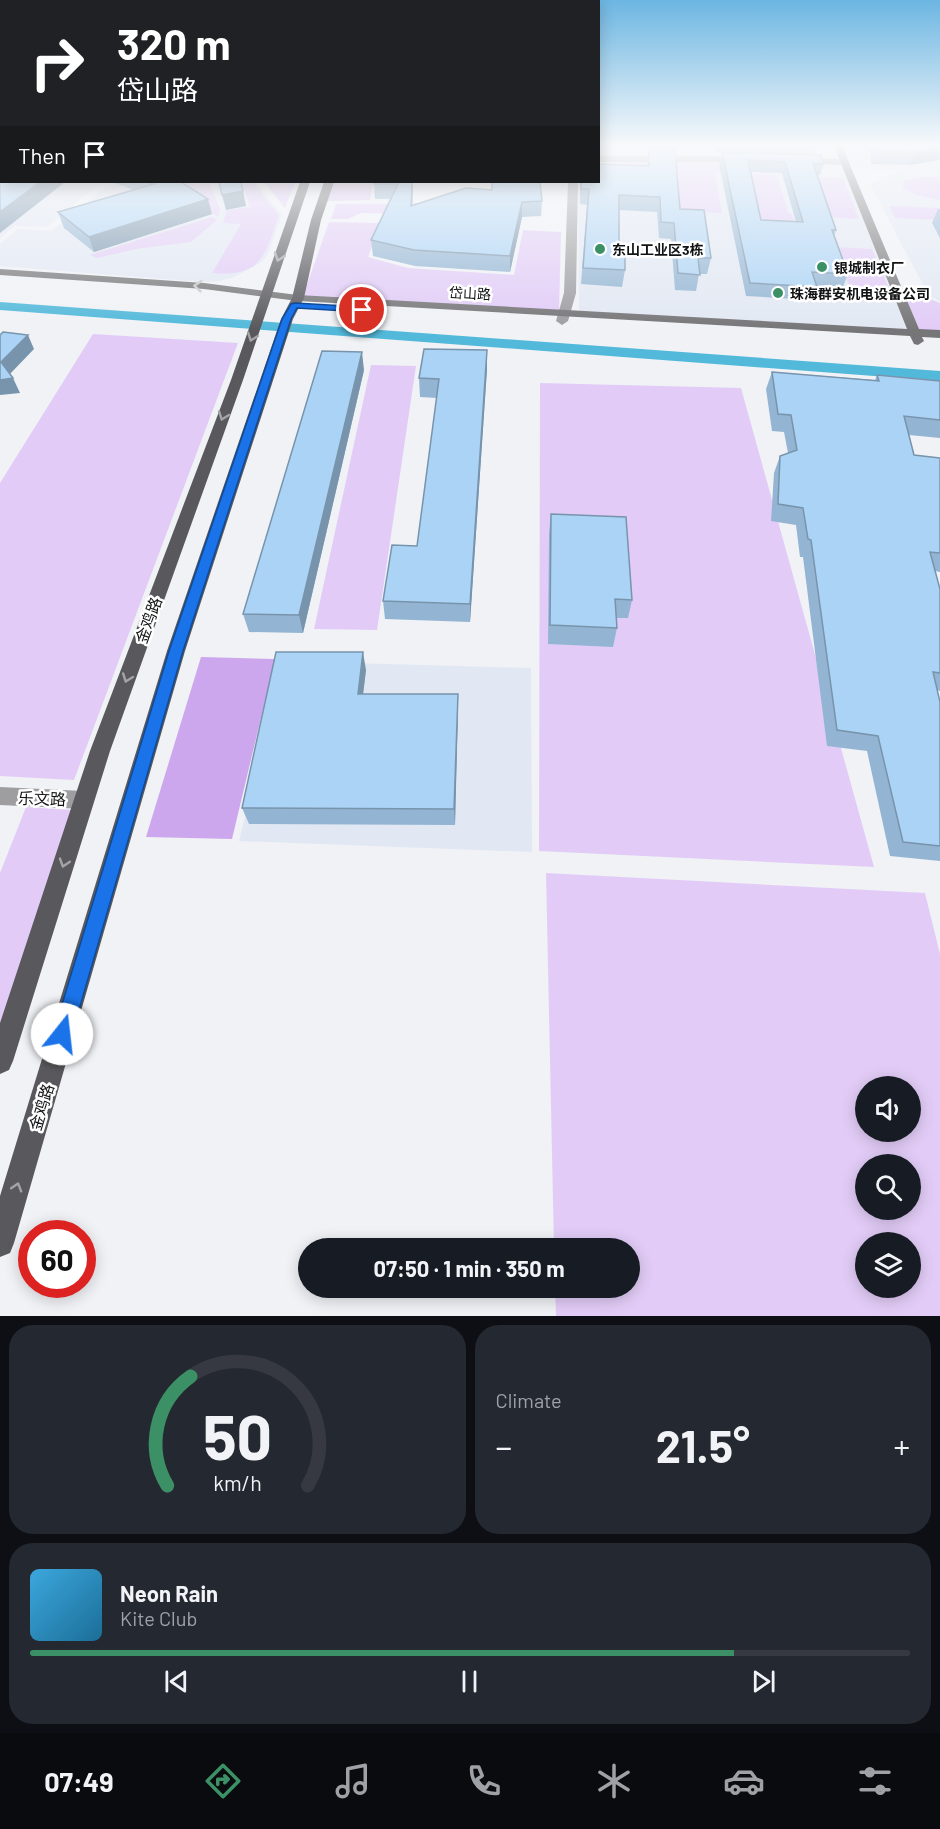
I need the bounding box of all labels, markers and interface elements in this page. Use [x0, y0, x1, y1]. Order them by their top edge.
text: 320 m [117, 18, 231, 68]
icon: right [18, 24, 96, 102]
text: 岱山路 [117, 73, 198, 105]
icon: arrive [78, 138, 111, 171]
text: Then [18, 142, 66, 168]
place label: 东山工业区3栋 [612, 241, 704, 258]
marker: 东山工业区3栋 [593, 242, 607, 256]
one-way arrow [274, 251, 287, 262]
place label: 银城制衣厂 [834, 259, 904, 276]
marker: 银城制衣厂 [815, 260, 829, 274]
one-way arrow [193, 280, 203, 293]
street label: 岱山路 [449, 283, 491, 303]
pin [336, 284, 387, 335]
place label: 珠海群安机电设备公司 [790, 285, 930, 302]
marker: 珠海群安机电设备公司 [771, 286, 785, 300]
icon: arrive [345, 293, 378, 326]
one-way arrow [246, 331, 259, 342]
one-way arrow [218, 410, 231, 421]
street label: 金鸡路 [131, 594, 165, 646]
one-way arrow [122, 672, 134, 683]
street label: 乐文路 [18, 788, 66, 808]
one-way arrow [59, 857, 71, 868]
position arrow [30, 1002, 94, 1066]
map controls [855, 1076, 921, 1298]
button: sound [855, 1076, 921, 1142]
street label: 金鸡路 [25, 1081, 57, 1133]
button: search [855, 1154, 921, 1220]
one-way arrow [10, 1182, 22, 1192]
speed limit sign: 60 [18, 1220, 96, 1298]
button: layers [855, 1232, 921, 1298]
text: 07:50 · 1 min · 350 m [373, 1255, 565, 1281]
text: Climate [496, 1388, 562, 1412]
text: 50 [203, 1398, 272, 1472]
text: 21.5° [656, 1418, 750, 1472]
text: − [496, 1426, 512, 1466]
text: + [894, 1426, 910, 1466]
text: km/h [213, 1471, 262, 1496]
text: Neon Rain [120, 1580, 218, 1606]
text: Kite Club [120, 1606, 197, 1630]
icon: previous [160, 1665, 193, 1698]
icon: pause [453, 1665, 486, 1698]
icon: next [747, 1665, 780, 1698]
icon: directions [202, 1760, 244, 1802]
icon: music [332, 1760, 374, 1802]
icon: phone [463, 1760, 505, 1802]
icon: climate [593, 1760, 635, 1802]
icon: car [723, 1760, 765, 1802]
icon: filters [854, 1760, 896, 1802]
text: 07:49 [44, 1765, 113, 1797]

